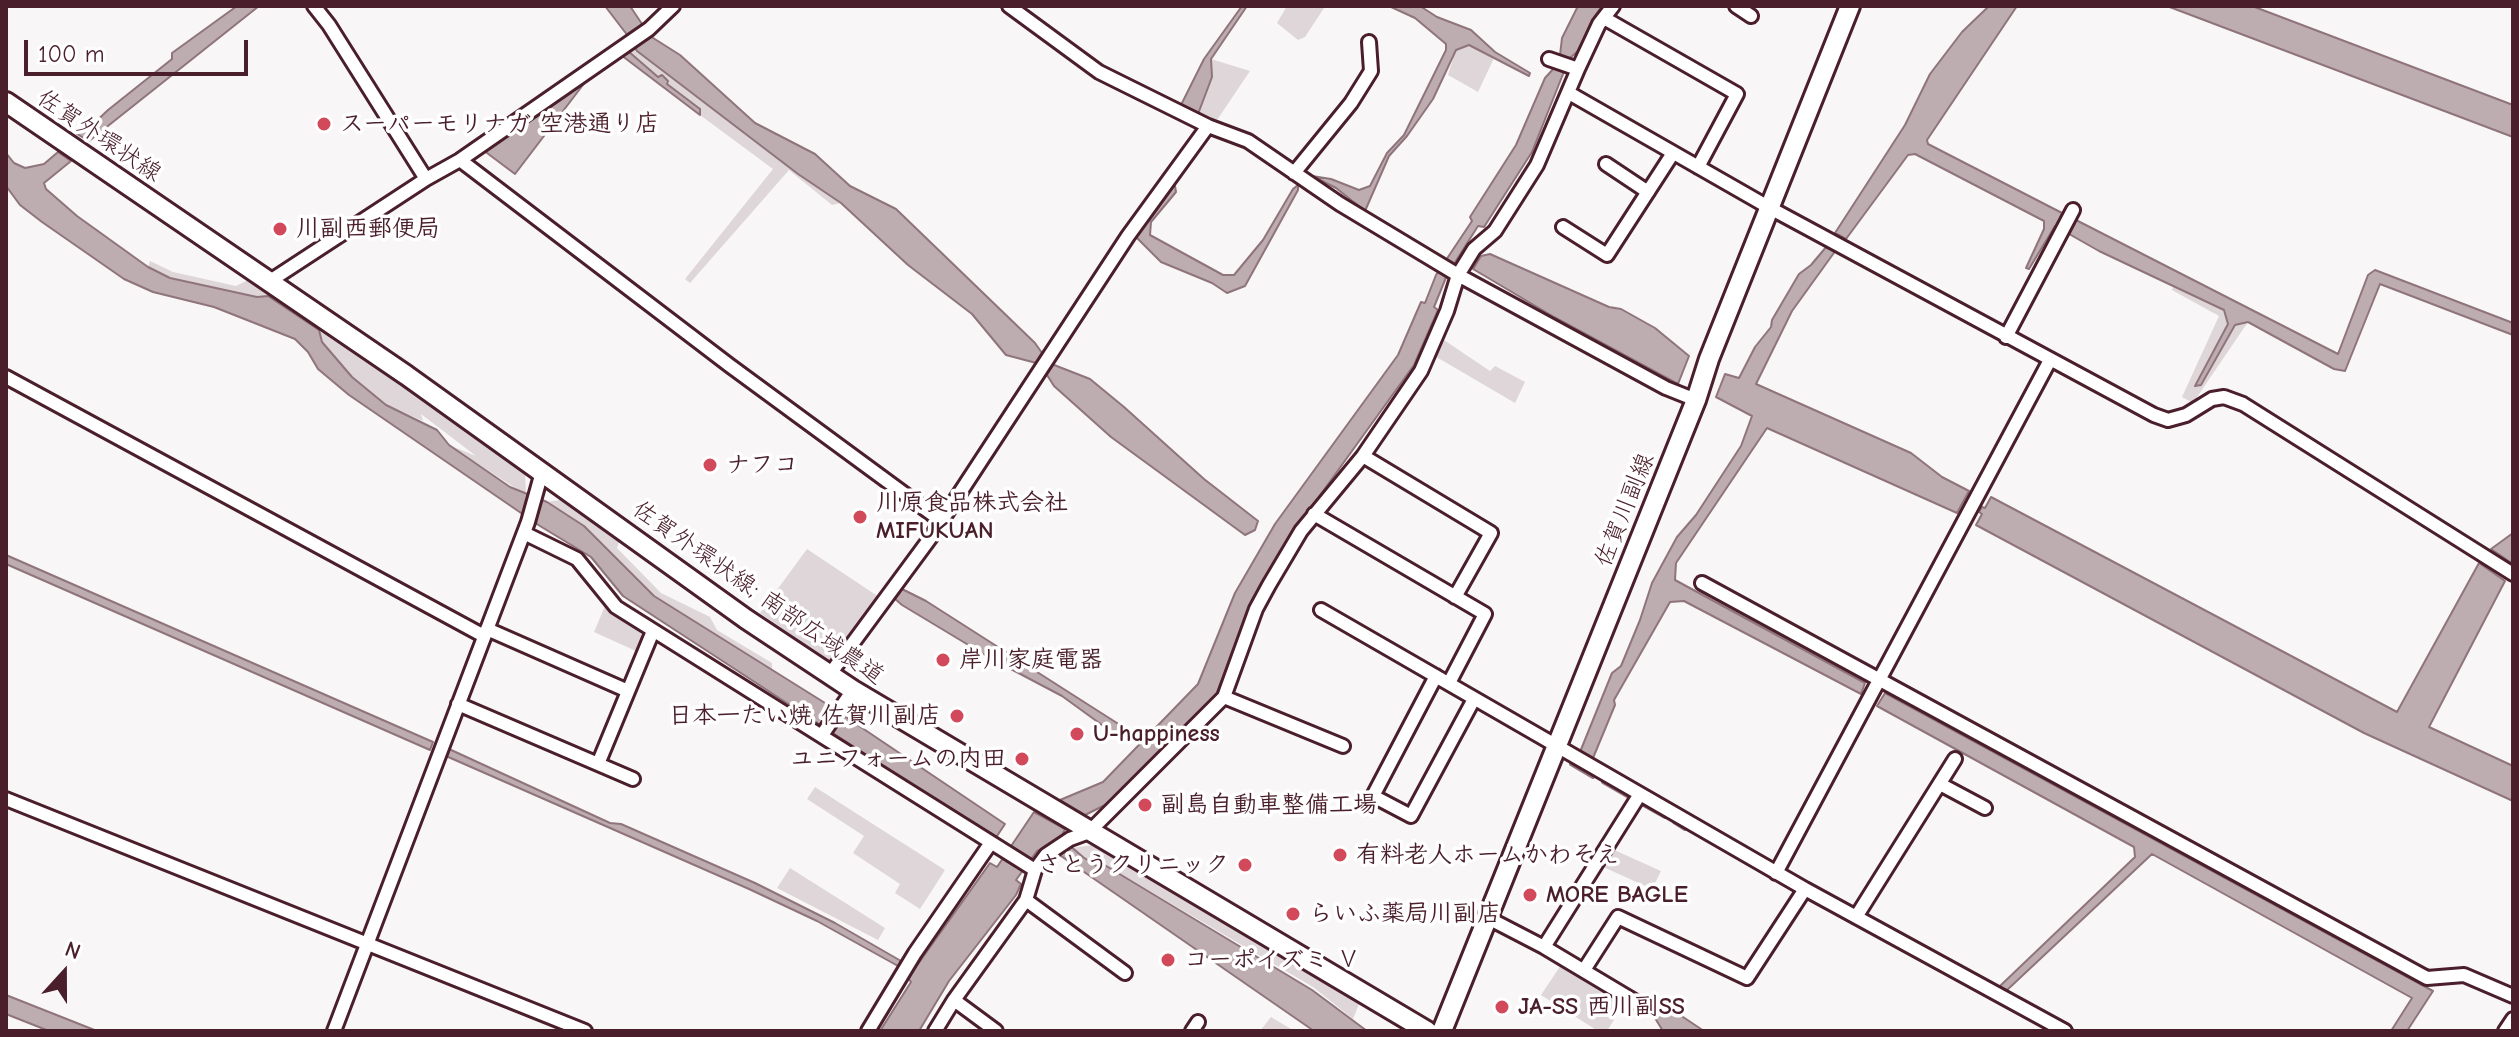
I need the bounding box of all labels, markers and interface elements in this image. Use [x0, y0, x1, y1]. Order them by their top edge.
scale bar [28, 24, 252, 74]
text: 100 m [38, 40, 105, 68]
street label: 佐賀外環状線 [31, 84, 167, 188]
place label: スーパーモリナガ 空港通り店 [340, 110, 660, 138]
marker: スーパーモリナガ 空港通り店 [315, 115, 333, 133]
place label: 川副西郵便局 [296, 215, 440, 243]
marker: 川副西郵便局 [271, 220, 289, 238]
street label: 佐賀川副線 [1589, 449, 1661, 571]
place label: ナフコ [726, 451, 798, 479]
marker: ナフコ [701, 456, 719, 474]
place label: 川原食品株式会社 MIFUKUAN [876, 489, 1068, 545]
street label: 佐賀外環状線; 南部広域農道 [627, 495, 889, 691]
marker: 川原食品株式会社 MIFUKUAN [851, 508, 869, 526]
place label: 岸川家庭電器 [959, 646, 1103, 674]
marker: 岸川家庭電器 [934, 651, 952, 669]
place label: 日本一たい焼 佐賀川副店 [668, 702, 941, 730]
marker: 日本一たい焼 佐賀川副店 [948, 707, 966, 725]
place label: U-happiness [1093, 720, 1220, 748]
marker: U-happiness [1068, 725, 1086, 743]
place label: ユニフォームの内田 [790, 745, 1006, 773]
marker: ユニフォームの内田 [1013, 750, 1031, 768]
place label: 副島自動車整備工場 [1161, 791, 1377, 819]
marker: 副島自動車整備工場 [1136, 796, 1154, 814]
place label: 有料老人ホームかわそえ [1356, 841, 1620, 869]
marker: 有料老人ホームかわそえ [1331, 846, 1349, 864]
place label: さとうクリニック [1037, 851, 1229, 879]
marker: さとうクリニック [1236, 856, 1254, 874]
place label: MORE BAGLE [1546, 881, 1688, 909]
marker: MORE BAGLE [1521, 886, 1539, 904]
place label: らいふ薬局川副店 [1309, 900, 1501, 928]
marker: らいふ薬局川副店 [1284, 905, 1302, 923]
north arrow [24, 933, 104, 1013]
text: N [61, 936, 84, 965]
place label: コーポイズミ Ⅴ [1184, 946, 1361, 974]
marker: コーポイズミ Ⅴ [1159, 951, 1177, 969]
place label: JA-SS 西川副SS [1518, 993, 1685, 1021]
marker: JA-SS 西川副SS [1493, 998, 1511, 1016]

